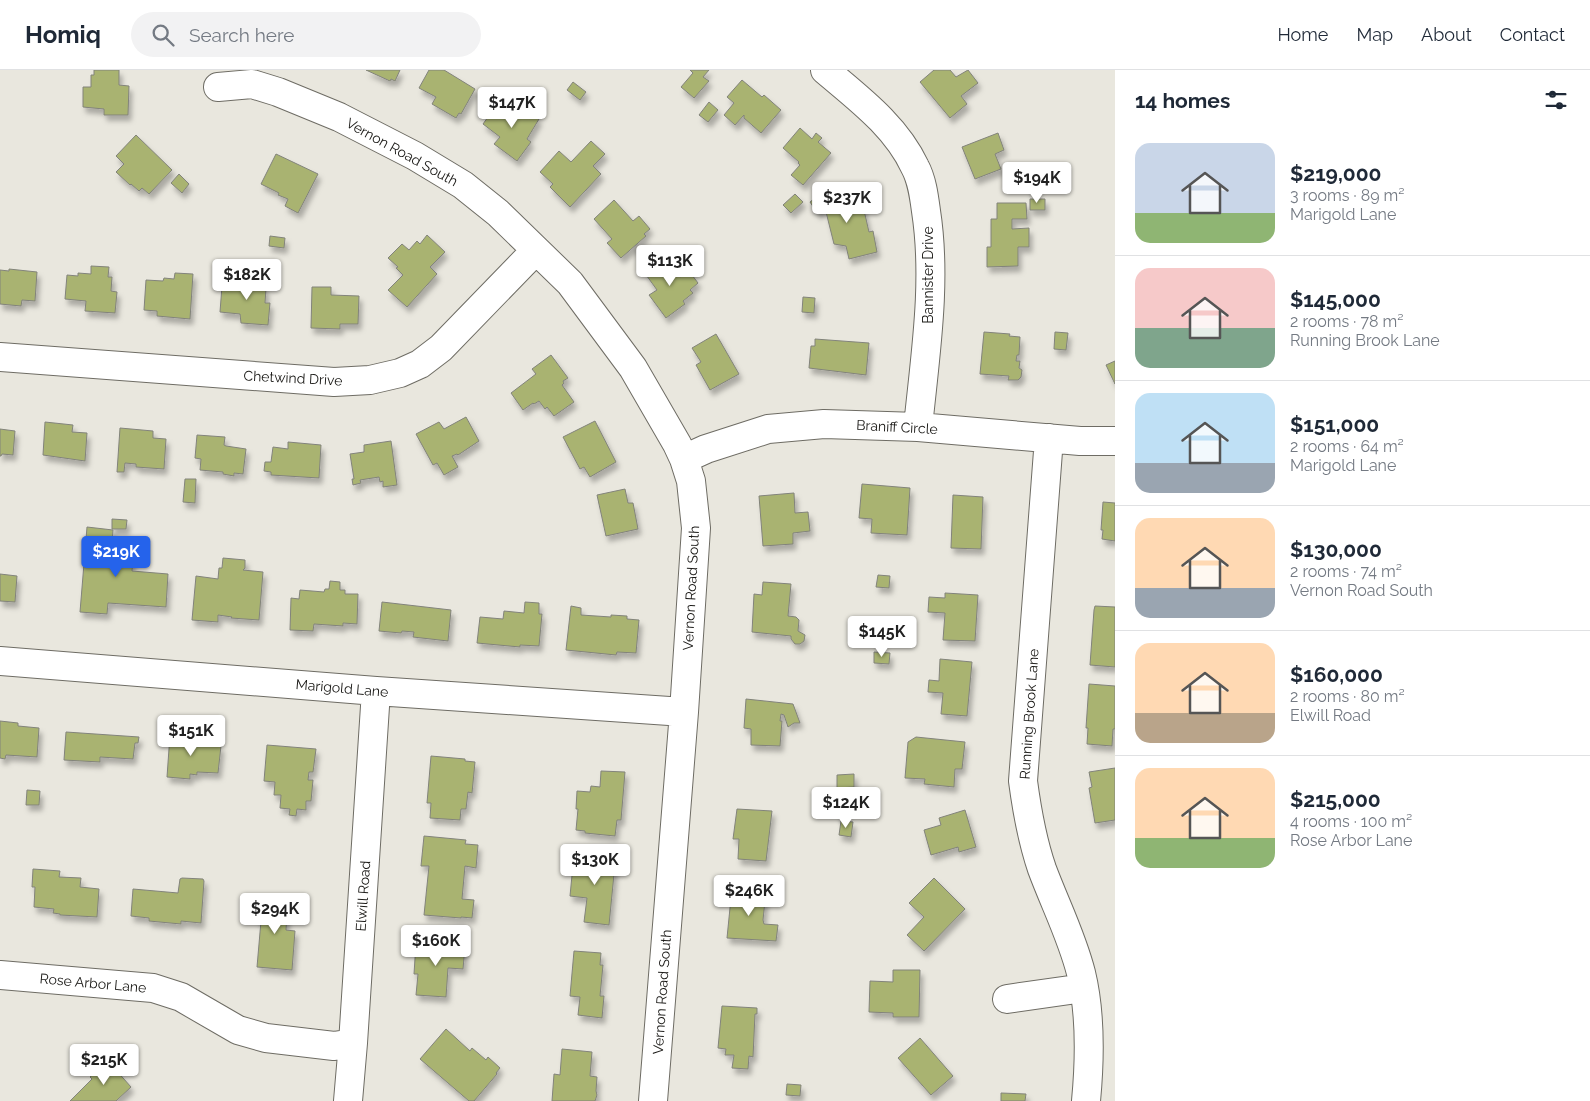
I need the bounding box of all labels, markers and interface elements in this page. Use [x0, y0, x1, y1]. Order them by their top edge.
search box [131, 12, 481, 57]
text: Homiq [25, 20, 101, 49]
icon: search [149, 21, 177, 49]
text: Search here [189, 24, 294, 46]
text: Home [1277, 24, 1328, 45]
text: Map [1356, 24, 1393, 45]
text: About [1421, 24, 1472, 45]
text: Contact [1500, 24, 1565, 45]
icon: filters [1542, 86, 1570, 114]
pin: $147K [477, 87, 547, 129]
text: 14 homes [1135, 88, 1230, 113]
text: $147K [489, 93, 535, 112]
street label: Vernon Road South [343, 115, 461, 189]
text: $219,000 [1290, 161, 1381, 186]
pin: $194K [1002, 162, 1072, 204]
icon: home [1175, 163, 1235, 223]
text: $194K [1013, 168, 1061, 187]
pin: $237K [812, 182, 882, 224]
text: 3 rooms · 89 m² [1290, 186, 1405, 205]
text: $237K [823, 188, 871, 207]
text: Marigold Lane [1290, 205, 1396, 224]
street label: Bannister Drive [920, 226, 936, 324]
pin: $113K [635, 244, 705, 287]
text: $113K [647, 251, 693, 270]
pin: $182K [212, 258, 282, 301]
text: $182K [223, 265, 271, 284]
text: $145,000 [1290, 287, 1381, 312]
icon: home [1175, 288, 1235, 348]
text: 2 rooms · 78 m² [1290, 312, 1403, 331]
text: Running Brook Lane [1290, 331, 1440, 350]
street label: Chetwind Drive [243, 367, 343, 389]
text: $151,000 [1290, 412, 1379, 437]
icon: home [1175, 413, 1235, 473]
street label: Braniff Circle [856, 417, 938, 437]
text: 2 rooms · 64 m² [1290, 437, 1404, 456]
text: Marigold Lane [1290, 456, 1396, 475]
street label: Vernon Road South [680, 525, 702, 651]
pin: $219K [81, 536, 151, 578]
text: $130,000 [1290, 537, 1382, 562]
icon: home [1175, 538, 1235, 598]
text: $219K [92, 542, 140, 561]
text: 2 rooms · 74 m² [1290, 562, 1402, 581]
text: Vernon Road South [1290, 581, 1433, 600]
pin: $145K [847, 616, 917, 658]
text: $145K [859, 622, 905, 641]
street label: Running Brook Lane [1016, 648, 1042, 780]
text: $160,000 [1290, 662, 1383, 687]
icon: home [1175, 663, 1235, 723]
street label: Marigold Lane [295, 676, 389, 700]
text: 2 rooms · 80 m² [1290, 687, 1405, 706]
text: Elwill Road [1290, 706, 1371, 725]
pin: $151K [156, 714, 226, 757]
text: $151K [168, 721, 214, 740]
pin: $124K [811, 786, 881, 829]
text: $215,000 [1290, 787, 1381, 812]
icon: home [1175, 788, 1235, 848]
text: $124K [823, 793, 869, 812]
text: 4 rooms · 100 m² [1290, 812, 1412, 831]
text: Rose Arbor Lane [1290, 831, 1412, 850]
pin: $130K [560, 844, 630, 886]
text: $130K [571, 850, 619, 869]
street label: Elwill Road [353, 860, 373, 932]
pin: $246K [714, 874, 784, 917]
text: $246K [725, 881, 773, 900]
pin: $294K [240, 892, 310, 935]
text: $294K [251, 899, 299, 918]
pin: $160K [401, 924, 471, 967]
street label: Vernon Road South [650, 929, 674, 1055]
text: $160K [412, 931, 460, 950]
street label: Rose Arbor Lane [39, 970, 147, 996]
pin: $215K [69, 1044, 139, 1086]
text: $215K [81, 1050, 127, 1069]

